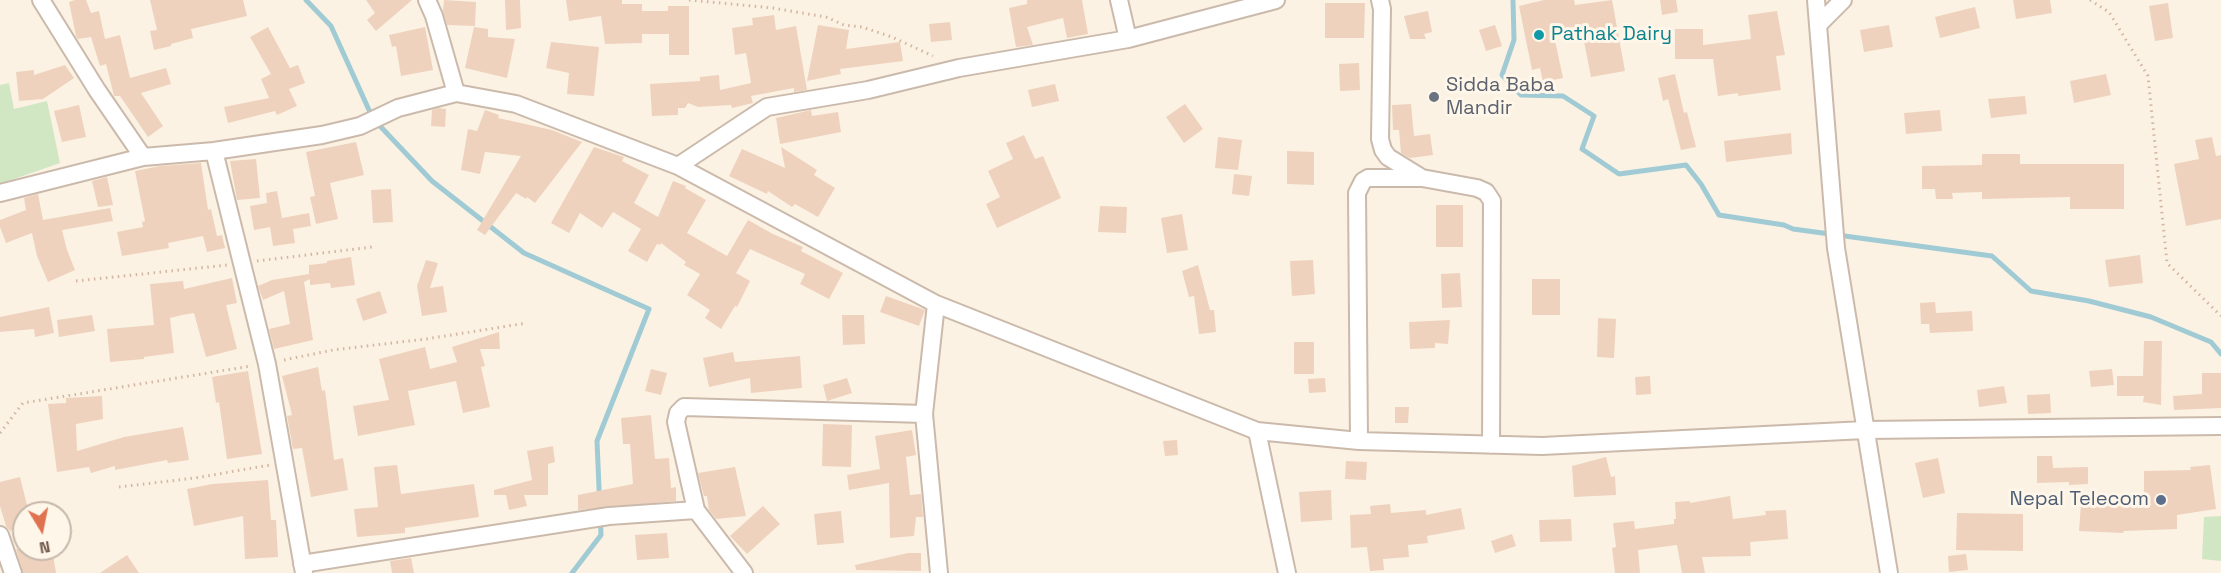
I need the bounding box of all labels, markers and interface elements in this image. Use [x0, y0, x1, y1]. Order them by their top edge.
place label: Pathak Dairy [1551, 23, 1672, 47]
marker: Pathak Dairy [1532, 28, 1546, 42]
place label: Sidda Baba Mandir [1446, 74, 1555, 121]
marker: Sidda Baba Mandir [1427, 90, 1441, 104]
place label: Nepal Telecom [2010, 488, 2149, 512]
marker: Nepal Telecom [2154, 493, 2168, 507]
north arrow [12, 501, 72, 561]
text: N [38, 536, 52, 559]

